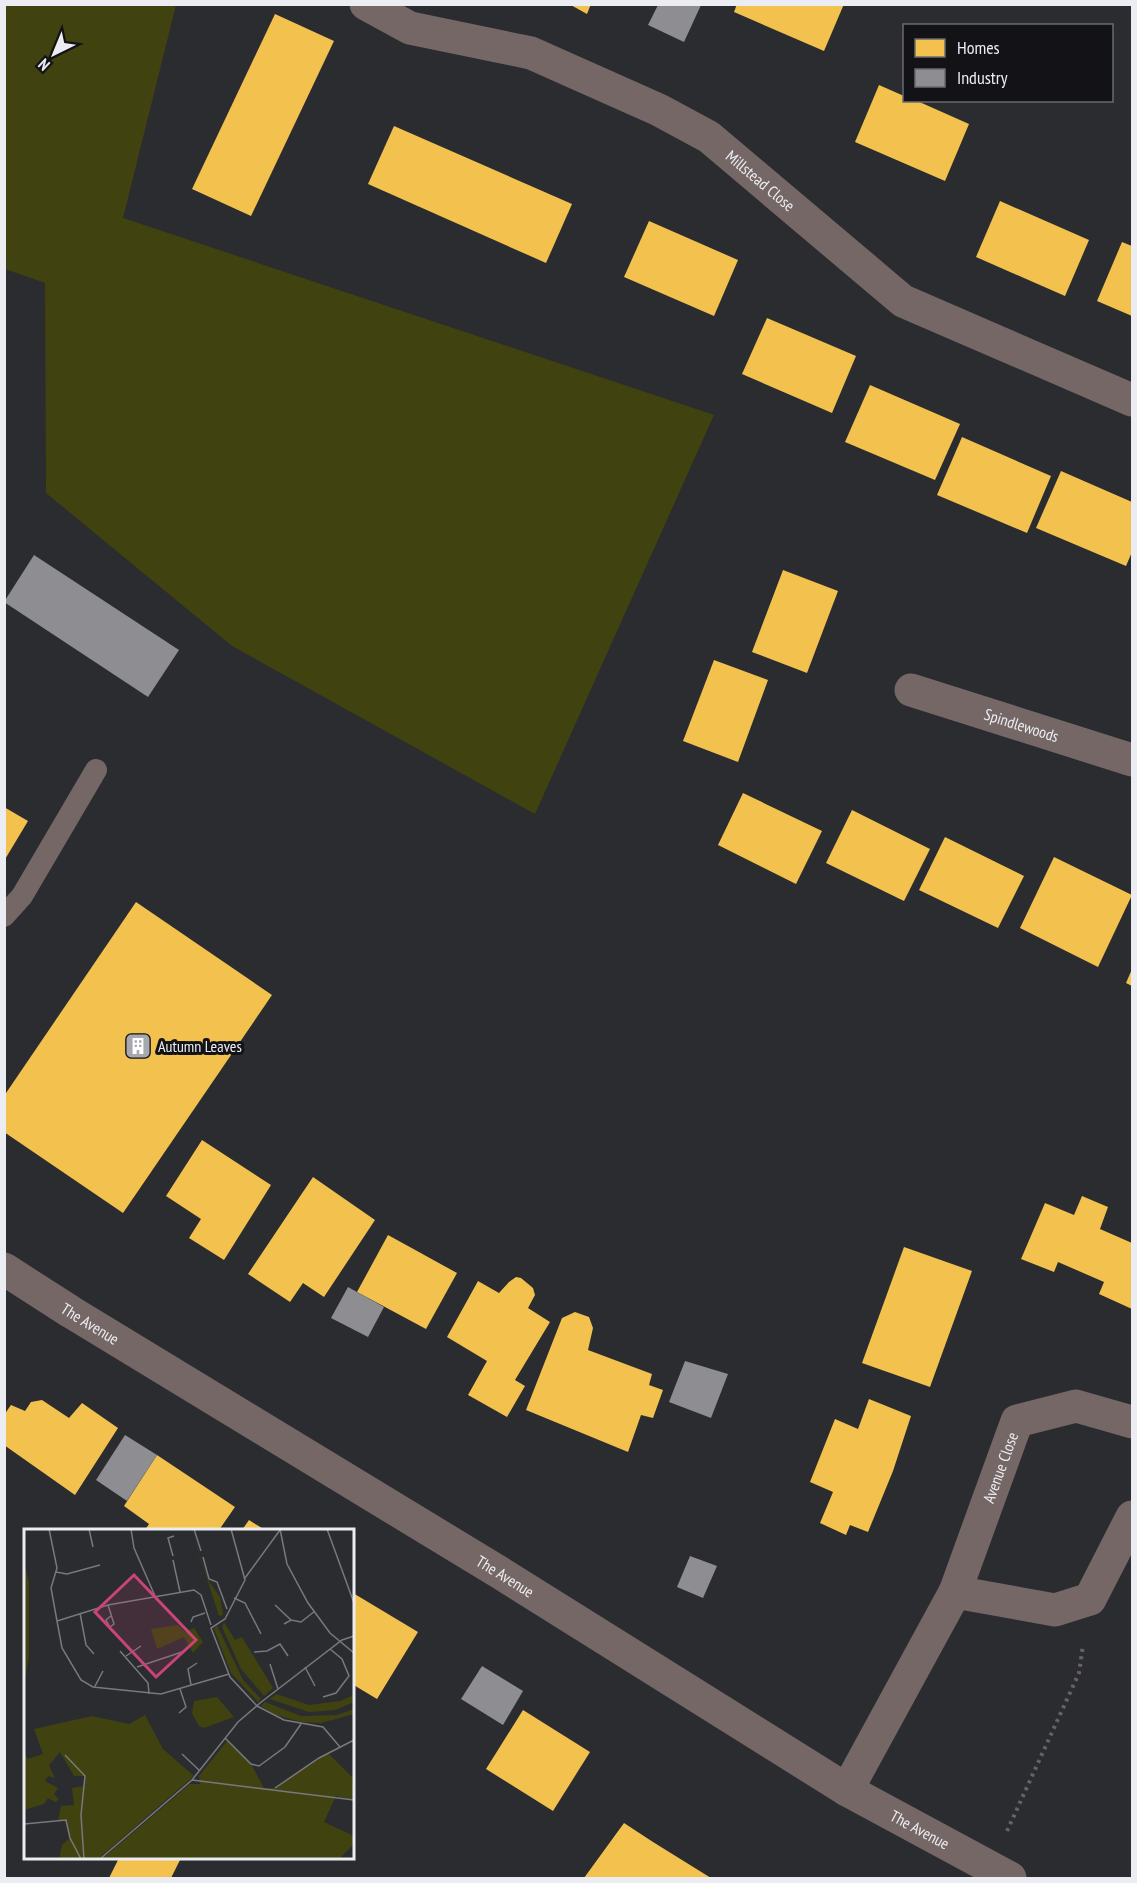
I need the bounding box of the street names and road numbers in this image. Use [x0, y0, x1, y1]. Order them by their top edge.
street label: Millstead Close [722, 146, 799, 215]
street label: Spindlewoods [982, 704, 1061, 746]
street label: The Avenue [57, 1298, 123, 1349]
street label: Avenue Close [978, 1429, 1022, 1506]
street label: The Avenue [473, 1551, 538, 1602]
street label: The Avenue [887, 1805, 953, 1853]

